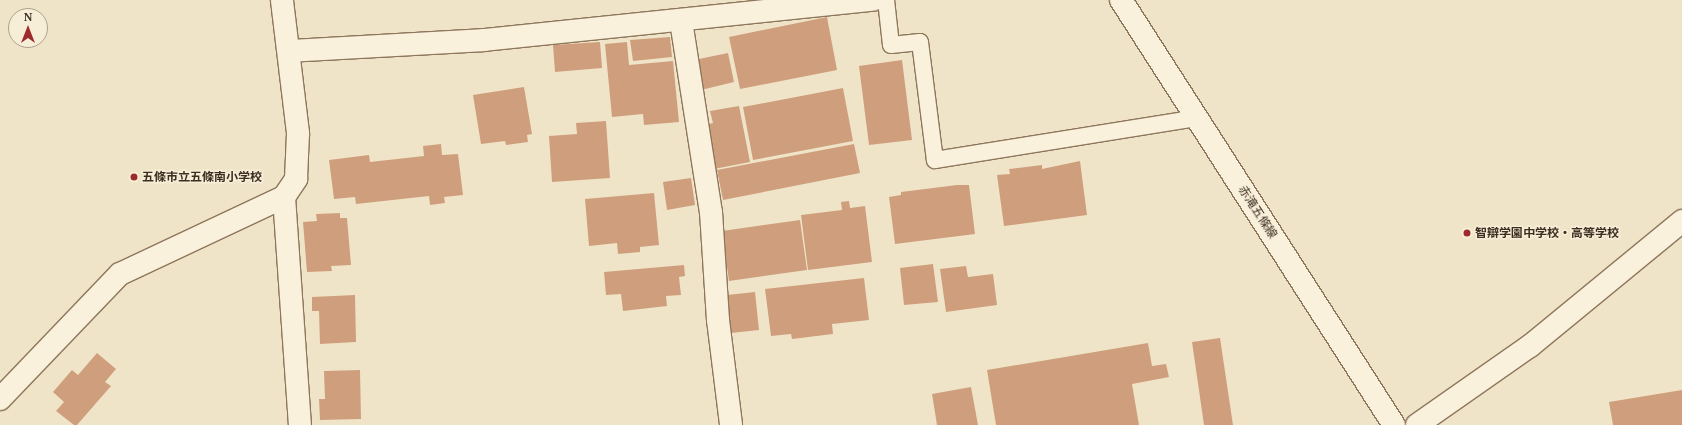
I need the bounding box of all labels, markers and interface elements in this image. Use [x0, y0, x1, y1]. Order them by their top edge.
north arrow [8, 8, 48, 48]
text: N [24, 9, 32, 24]
place label: 五條市立五條南小学校 [142, 170, 262, 184]
marker: 五條市立五條南小学校 [129, 172, 139, 182]
street label: 赤滝五條線 [1236, 183, 1280, 241]
place label: 智辯学園中学校・高等学校 [1475, 226, 1619, 240]
marker: 智辯学園中学校・高等学校 [1462, 228, 1472, 238]

